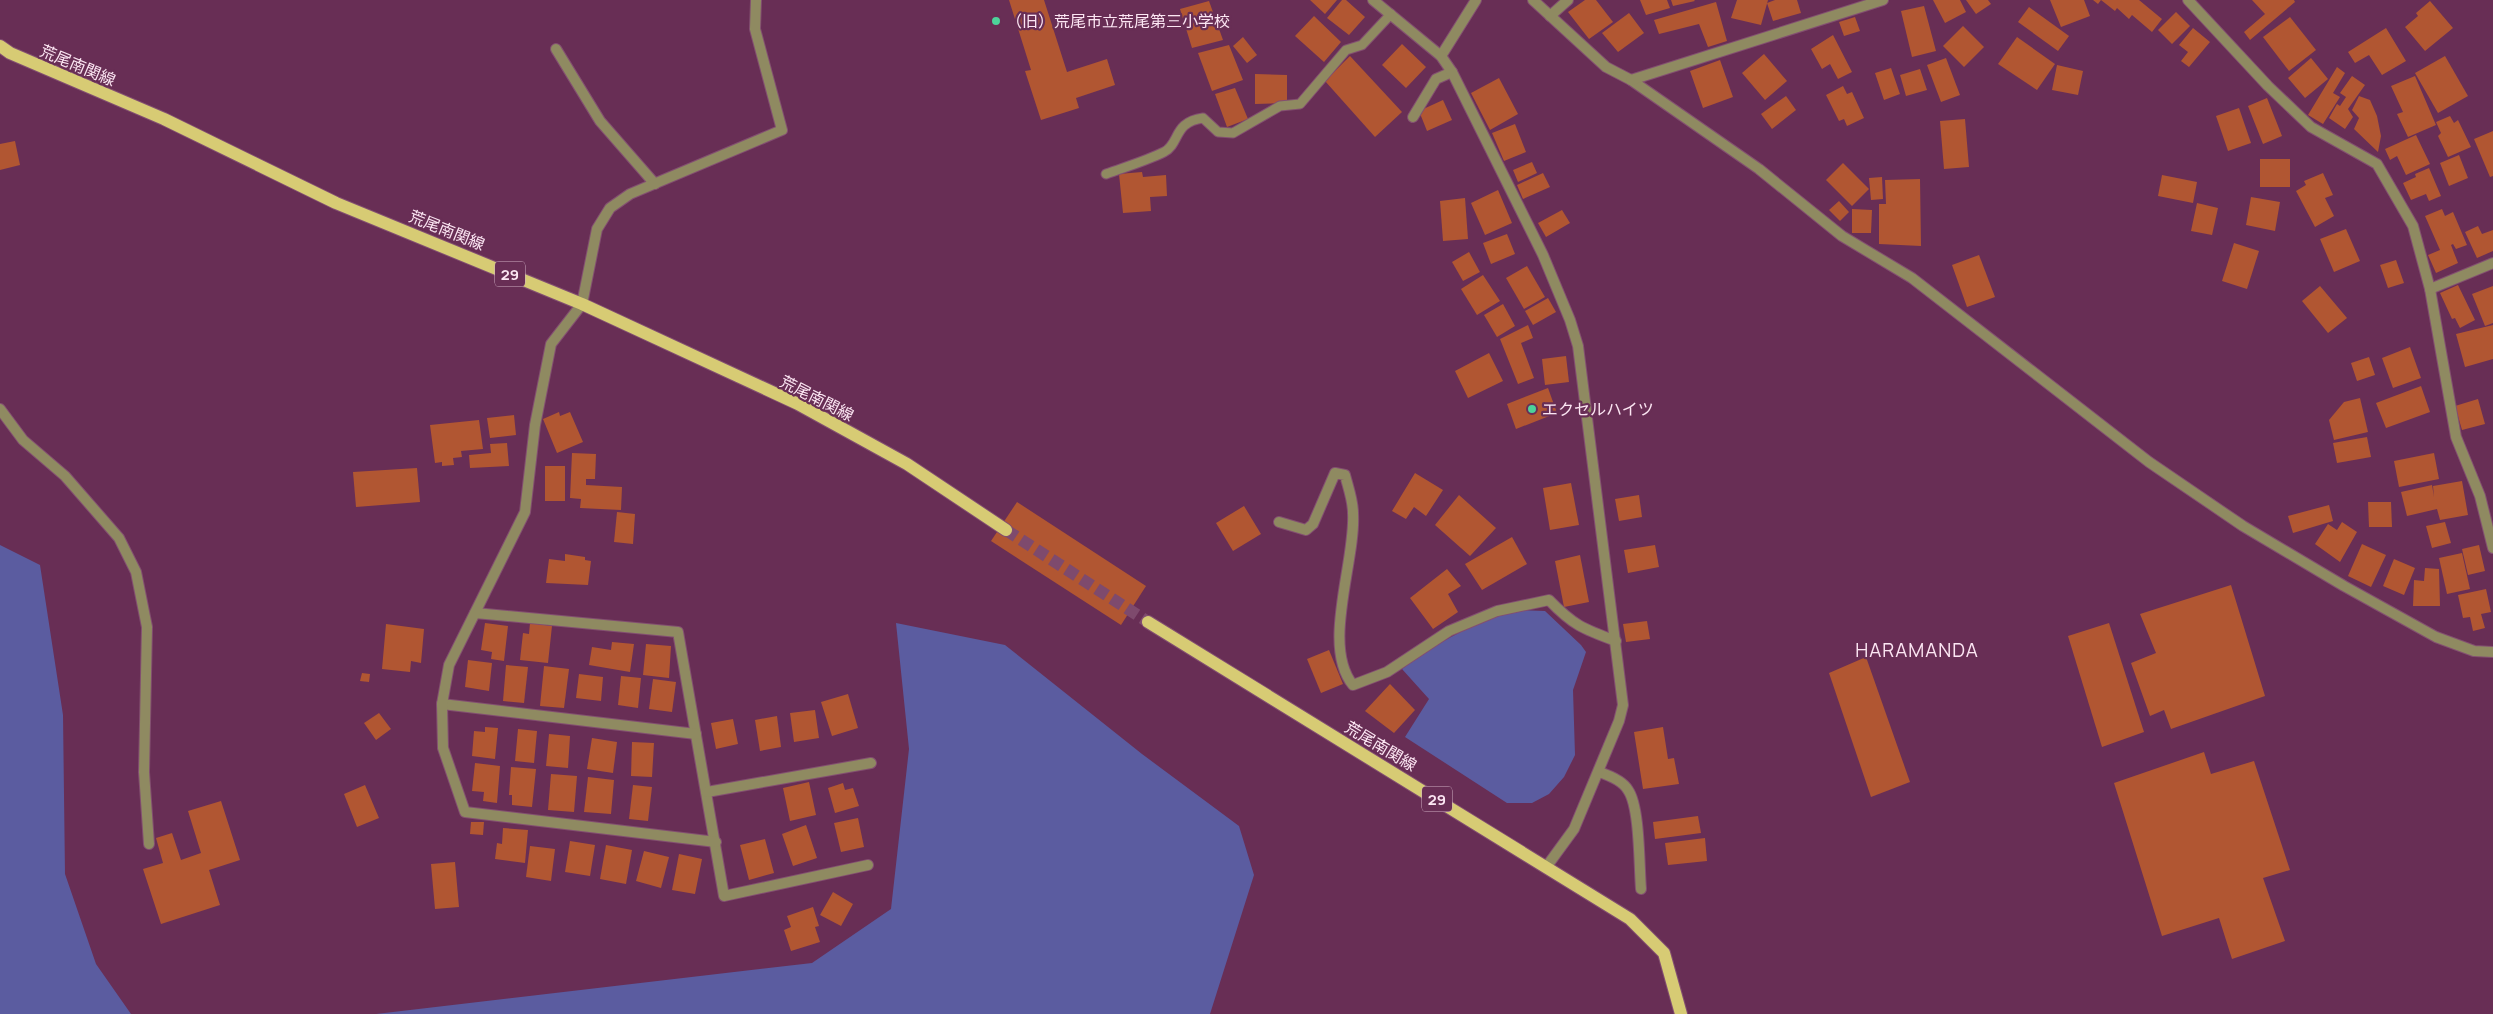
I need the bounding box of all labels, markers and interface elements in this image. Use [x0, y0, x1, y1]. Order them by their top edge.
place label: （旧）荒尾市立荒尾第三小学校 [1006, 10, 1230, 32]
marker: （旧）荒尾市立荒尾第三小学校 [990, 15, 1002, 27]
street label: 荒尾南関線 [37, 39, 119, 91]
street label: 荒尾南関線 [406, 205, 488, 255]
road number: 29 [495, 262, 525, 286]
street label: 荒尾南関線 [776, 370, 858, 426]
place label: エクセルハイツ [1542, 398, 1654, 420]
marker: エクセルハイツ [1526, 403, 1538, 415]
district label: HARAMANDA [1855, 637, 1979, 663]
street label: 荒尾南関線 [1341, 716, 1421, 776]
road number: 29 [1422, 786, 1452, 812]

